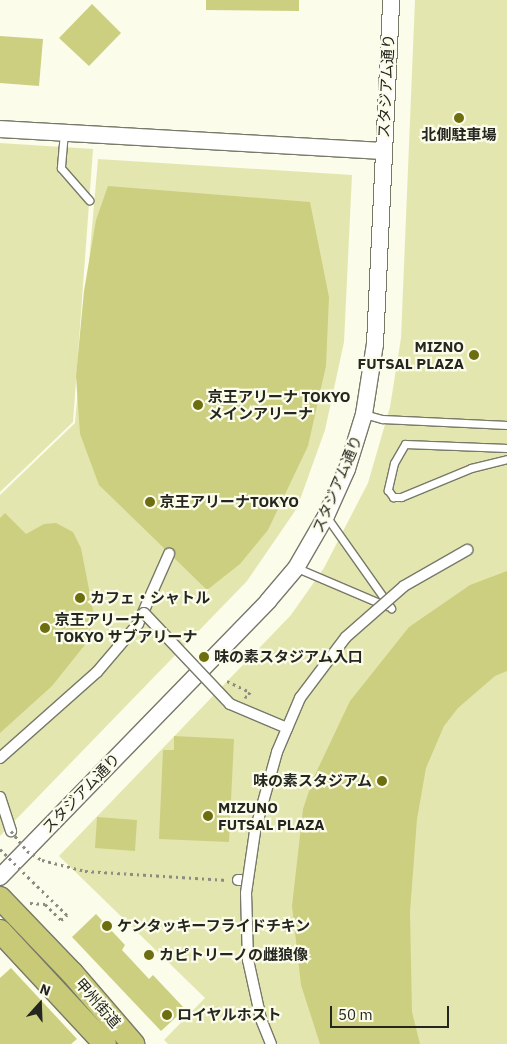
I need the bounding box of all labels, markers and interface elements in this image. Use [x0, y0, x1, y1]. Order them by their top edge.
street label: スタジアム通り [374, 33, 398, 139]
marker: 北側駐車場 [453, 112, 465, 124]
place label: 北側駐車場 [422, 126, 496, 144]
place label: MIZNO FUTSAL PLAZA [357, 337, 464, 372]
marker: MIZNO FUTSAL PLAZA [468, 349, 480, 361]
place label: 京王アリーナ TOKYO メインアリーナ [208, 387, 350, 422]
marker: 京王アリーナ TOKYO メインアリーナ [192, 399, 204, 411]
street label: スタジアム通り [308, 432, 366, 536]
place label: 京王アリーナTOKYO [160, 493, 299, 511]
marker: 京王アリーナTOKYO [144, 496, 156, 508]
place label: カフェ・シャトル [90, 589, 210, 607]
marker: カフェ・シャトル [74, 592, 86, 604]
place label: 京王アリーナ TOKYO サブアリーナ [55, 610, 197, 645]
marker: 京王アリーナ TOKYO サブアリーナ [39, 622, 51, 634]
place label: 味の素スタジアム入口 [214, 648, 364, 666]
marker: 味の素スタジアム入口 [198, 651, 210, 663]
street label: スタジアム通り [38, 749, 124, 837]
place label: 味の素スタジアム [252, 772, 372, 790]
marker: 味の素スタジアム [376, 775, 388, 787]
place label: MIZUNO FUTSAL PLAZA [218, 798, 325, 833]
marker: MIZUNO FUTSAL PLAZA [202, 810, 214, 822]
place label: ケンタッキーフライドチキン [117, 917, 312, 935]
marker: ケンタッキーフライドチキン [101, 920, 113, 932]
place label: カピトリーノの雌狼像 [159, 946, 309, 964]
marker: カピトリーノの雌狼像 [143, 949, 155, 961]
street label: 甲州街道 [72, 974, 124, 1032]
north arrow [15, 979, 65, 1029]
text: N [37, 980, 53, 1000]
scale bar [332, 996, 451, 1028]
text: 50 m [338, 1005, 373, 1024]
place label: ロイヤルホスト [177, 1006, 282, 1024]
marker: ロイヤルホスト [161, 1009, 173, 1021]

